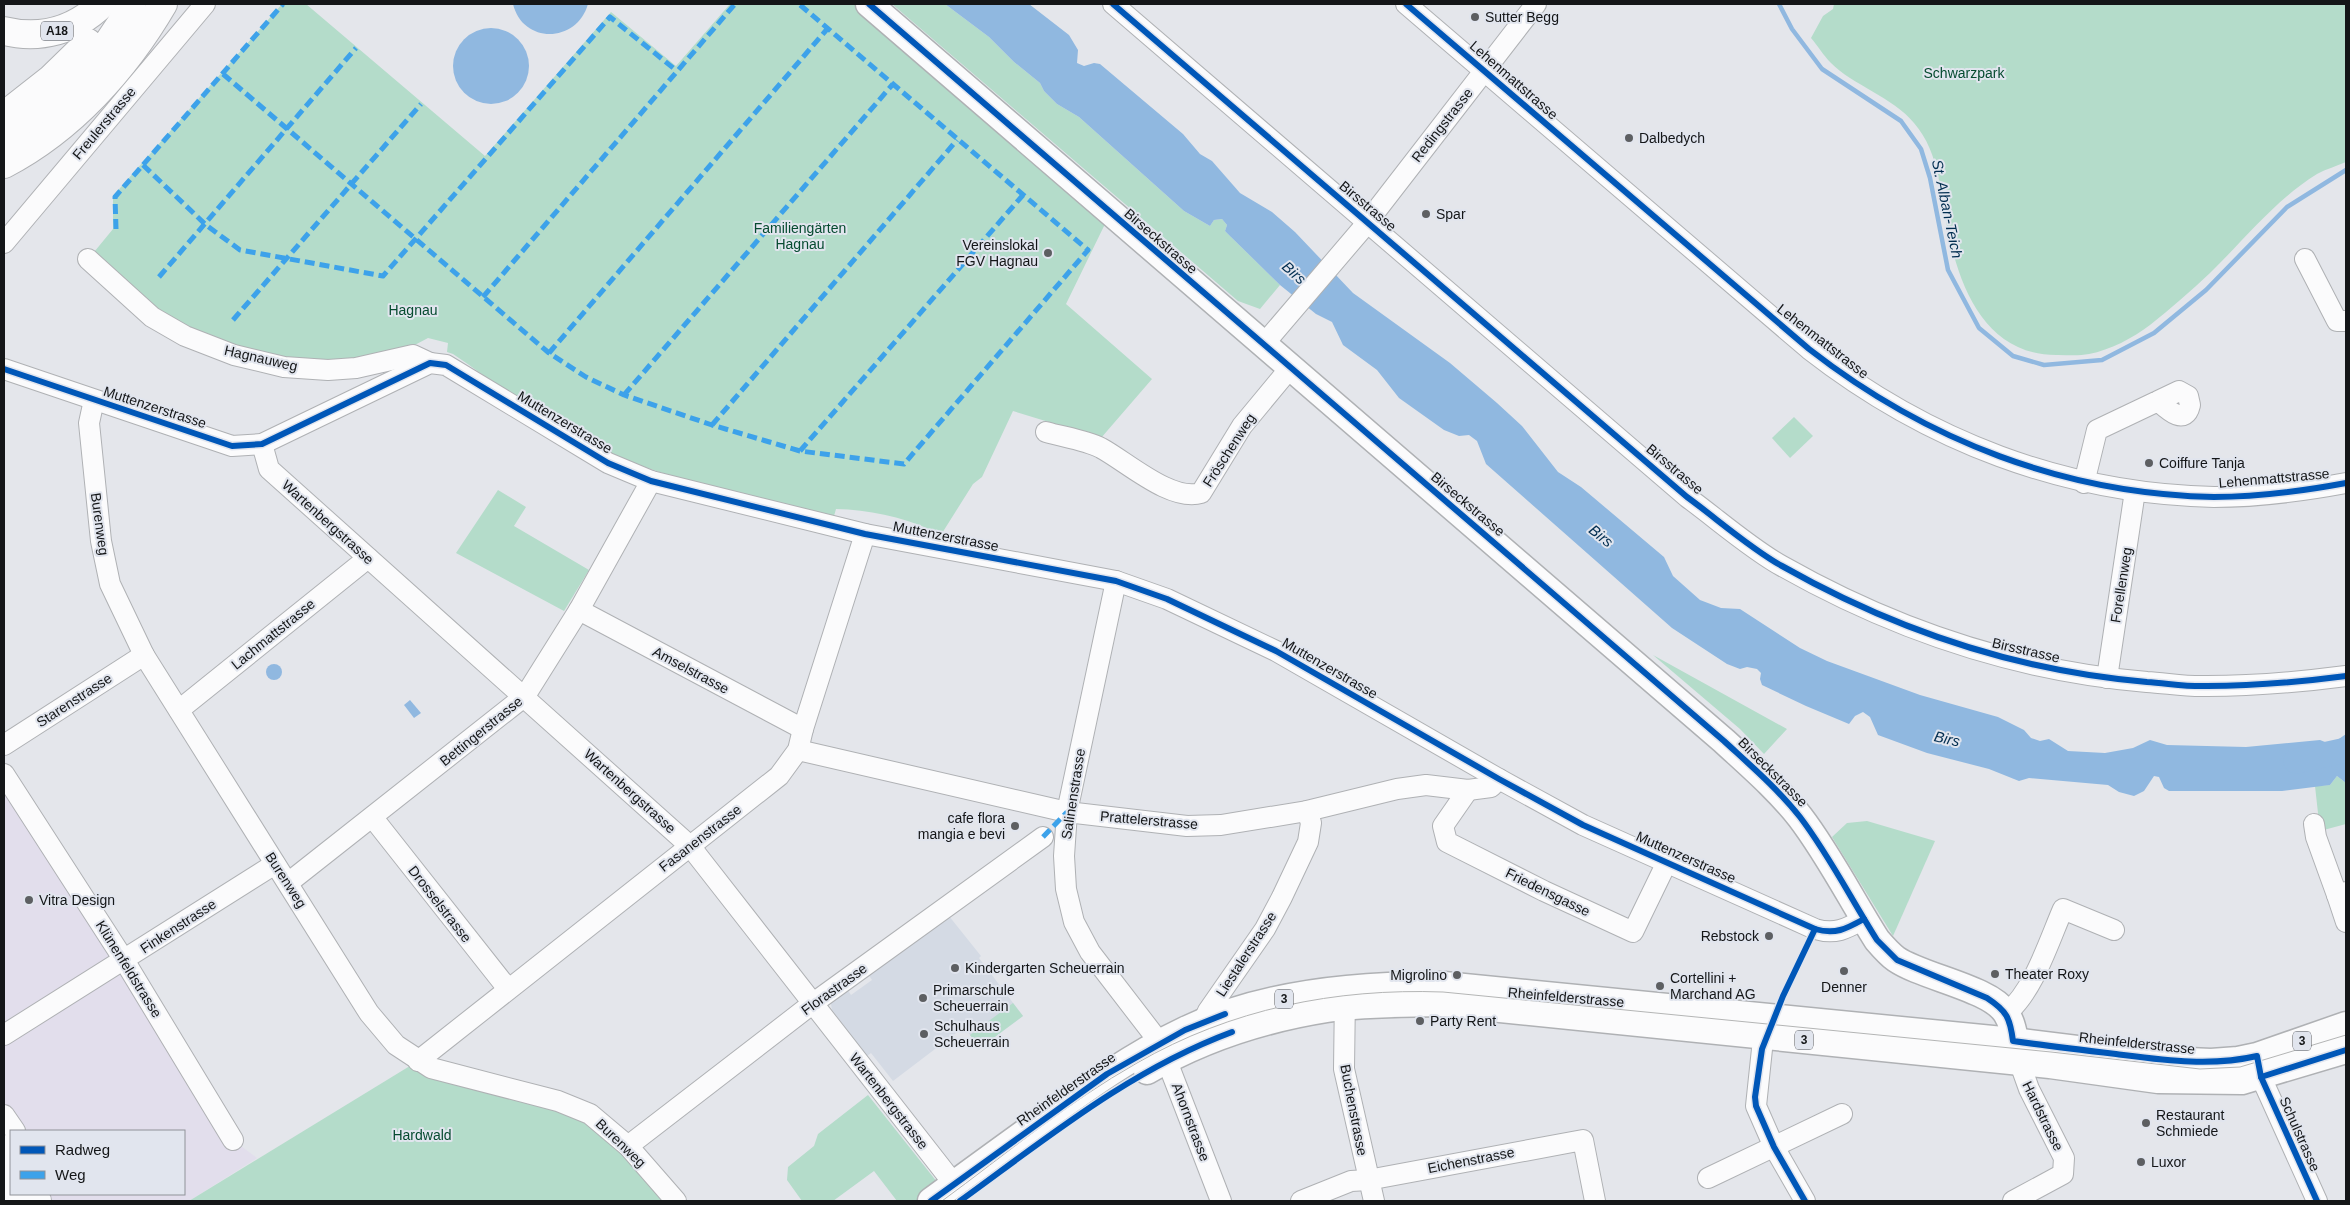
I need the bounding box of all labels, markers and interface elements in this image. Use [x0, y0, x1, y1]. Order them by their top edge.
place label: Sutter Begg [1485, 9, 1559, 25]
marker: Sutter Begg [1469, 11, 1481, 23]
road number: A18 [41, 22, 73, 40]
street label: Lehenmattstrasse [1467, 37, 1561, 123]
park label: Schwarzpark [1924, 65, 2005, 81]
street label: Freulerstrasse [69, 83, 139, 162]
street label: Redingstrasse [1408, 85, 1476, 165]
place label: Dalbedych [1639, 130, 1705, 146]
marker: Dalbedych [1623, 132, 1635, 144]
water label: St. Alban-Teich [1929, 158, 1966, 260]
street label: Birsstrasse [1336, 178, 1400, 235]
street label: Birseckstrasse [1121, 205, 1201, 277]
place label: Spar [1436, 206, 1466, 222]
marker: Spar [1420, 208, 1432, 220]
park label: Familiengärten Hagnau [754, 220, 846, 252]
place label: Vereinslokal FGV Hagnau [956, 237, 1038, 269]
marker: Vereinslokal FGV Hagnau [1042, 247, 1054, 259]
water label: Birs [1279, 258, 1310, 288]
street label: Lehenmattstrasse [1774, 300, 1872, 382]
park label: Hagnau [388, 302, 438, 318]
street label: Hagnauweg [223, 342, 299, 374]
street label: Muttenzerstrasse [101, 383, 209, 431]
street label: Muttenzerstrasse [515, 387, 615, 457]
street label: Fröschenweg [1199, 410, 1259, 490]
street label: Birsstrasse [1643, 441, 1707, 498]
place label: Coiffure Tanja [2159, 455, 2245, 471]
marker: Coiffure Tanja [2143, 457, 2155, 469]
street label: Lehenmattstrasse [2218, 465, 2330, 491]
street label: Birseckstrasse [1428, 469, 1508, 540]
street label: Wartenbergstrasse [279, 477, 377, 567]
street label: Burenweg [88, 492, 112, 556]
street label: Muttenzerstrasse [892, 518, 1000, 554]
water label: Birs [1586, 521, 1617, 551]
street label: Forellenweg [2107, 546, 2135, 624]
street label: Lachmattstrasse [228, 595, 318, 673]
street label: Muttenzerstrasse [1280, 634, 1381, 702]
street label: Birsstrasse [1990, 634, 2062, 666]
street label: Amselstrasse [650, 643, 732, 697]
street label: Starenstrasse [33, 670, 115, 730]
street label: Bettingerstrasse [437, 693, 526, 769]
water label: Birs [1933, 727, 1962, 750]
street label: Birseckstrasse [1735, 734, 1811, 810]
street label: Wartenbergstrasse [581, 746, 679, 836]
street label: Salinenstrasse [1058, 747, 1088, 841]
street label: Fasanenstrasse [656, 801, 744, 875]
street label: Prattelerstrasse [1099, 808, 1199, 832]
place label: cafe flora mangia e bevi [918, 810, 1005, 842]
marker: cafe flora mangia e bevi [1009, 820, 1021, 832]
street label: Muttenzerstrasse [1634, 828, 1738, 886]
street label: Burenweg [262, 849, 310, 911]
street label: Drosselstrasse [405, 863, 475, 946]
street label: Friedensgasse [1503, 865, 1593, 919]
place label: Vitra Design [39, 892, 115, 908]
marker: Vitra Design [23, 894, 35, 906]
street label: Finkenstrasse [137, 895, 219, 956]
street label: Liestalerstrasse [1213, 908, 1280, 999]
street label: Klünenfeldstrasse [93, 918, 165, 1021]
place label: Rebstock [1701, 928, 1760, 944]
marker: Rebstock [1763, 930, 1775, 942]
street label: Florastrasse [798, 960, 870, 1018]
place label: Kindergarten Scheuerrain [965, 960, 1125, 976]
marker: Kindergarten Scheuerrain [949, 962, 961, 974]
marker: Denner [1838, 965, 1850, 977]
place label: Theater Roxy [2005, 966, 2089, 982]
place label: Migrolino [1390, 967, 1447, 983]
marker: Theater Roxy [1989, 968, 2001, 980]
marker: Migrolino [1451, 969, 1463, 981]
place label: Cortellini + Marchand AG [1670, 970, 1756, 1002]
place label: Denner [1821, 979, 1867, 995]
marker: Cortellini + Marchand AG [1654, 980, 1666, 992]
place label: Primarschule Scheuerrain [933, 982, 1015, 1014]
street label: Rheinfelderstrasse [1507, 984, 1625, 1010]
road number: 3 [1275, 990, 1293, 1009]
marker: Primarschule Scheuerrain [917, 992, 929, 1004]
place label: Party Rent [1430, 1013, 1496, 1029]
marker: Party Rent [1414, 1015, 1426, 1027]
place label: Schulhaus Scheuerrain [934, 1018, 1010, 1050]
marker: Schulhaus Scheuerrain [918, 1028, 930, 1040]
street label: Rheinfelderstrasse [2078, 1029, 2196, 1057]
road number: 3 [1795, 1030, 1813, 1050]
road number: 3 [2293, 1032, 2311, 1050]
street label: Rheinfelderstrasse [1014, 1049, 1119, 1129]
street label: Wartenbergstrasse [846, 1050, 932, 1152]
street label: Buchenstrasse [1337, 1063, 1371, 1157]
street label: Hardstrasse [2019, 1079, 2067, 1154]
street label: Ahornstrasse [1169, 1081, 1213, 1164]
street label: Schulstrasse [2276, 1094, 2324, 1174]
place label: Restaurant Schmiede [2156, 1107, 2225, 1139]
street label: Burenweg [593, 1115, 649, 1171]
marker: Restaurant Schmiede [2140, 1117, 2152, 1129]
park label: Hardwald [392, 1127, 452, 1143]
legend [10, 1130, 185, 1195]
text: Radweg [55, 1141, 110, 1158]
street label: Eichenstrasse [1426, 1144, 1516, 1176]
place label: Luxor [2151, 1154, 2186, 1170]
marker: Luxor [2135, 1156, 2147, 1168]
text: Weg [55, 1166, 86, 1183]

